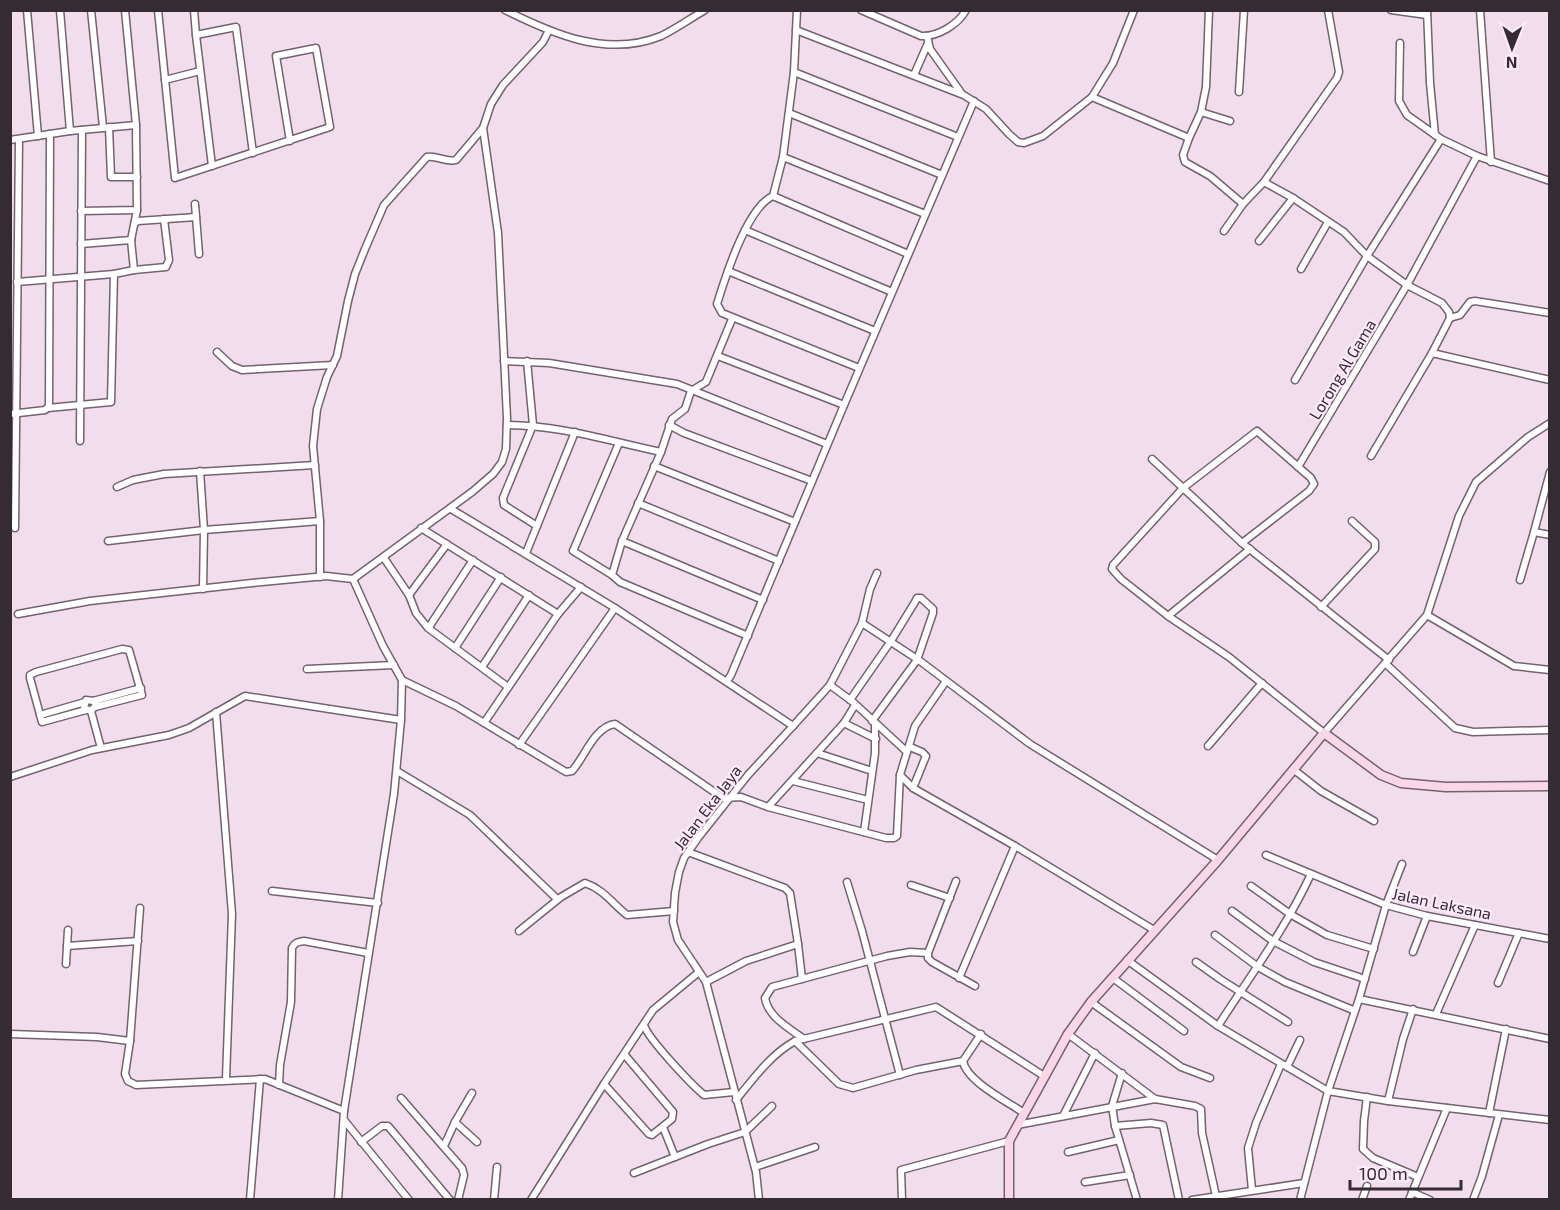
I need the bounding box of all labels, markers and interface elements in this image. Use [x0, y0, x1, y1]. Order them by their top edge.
north arrow [1482, 18, 1542, 78]
text: N [1506, 54, 1518, 73]
street label: Lorong Al Gama [1305, 315, 1379, 423]
street label: Jalan Eka Jaya [669, 761, 745, 853]
street label: Jalan Laksana [1391, 883, 1493, 923]
scale bar [1350, 1153, 1461, 1191]
text: 100 m [1359, 1162, 1408, 1184]

